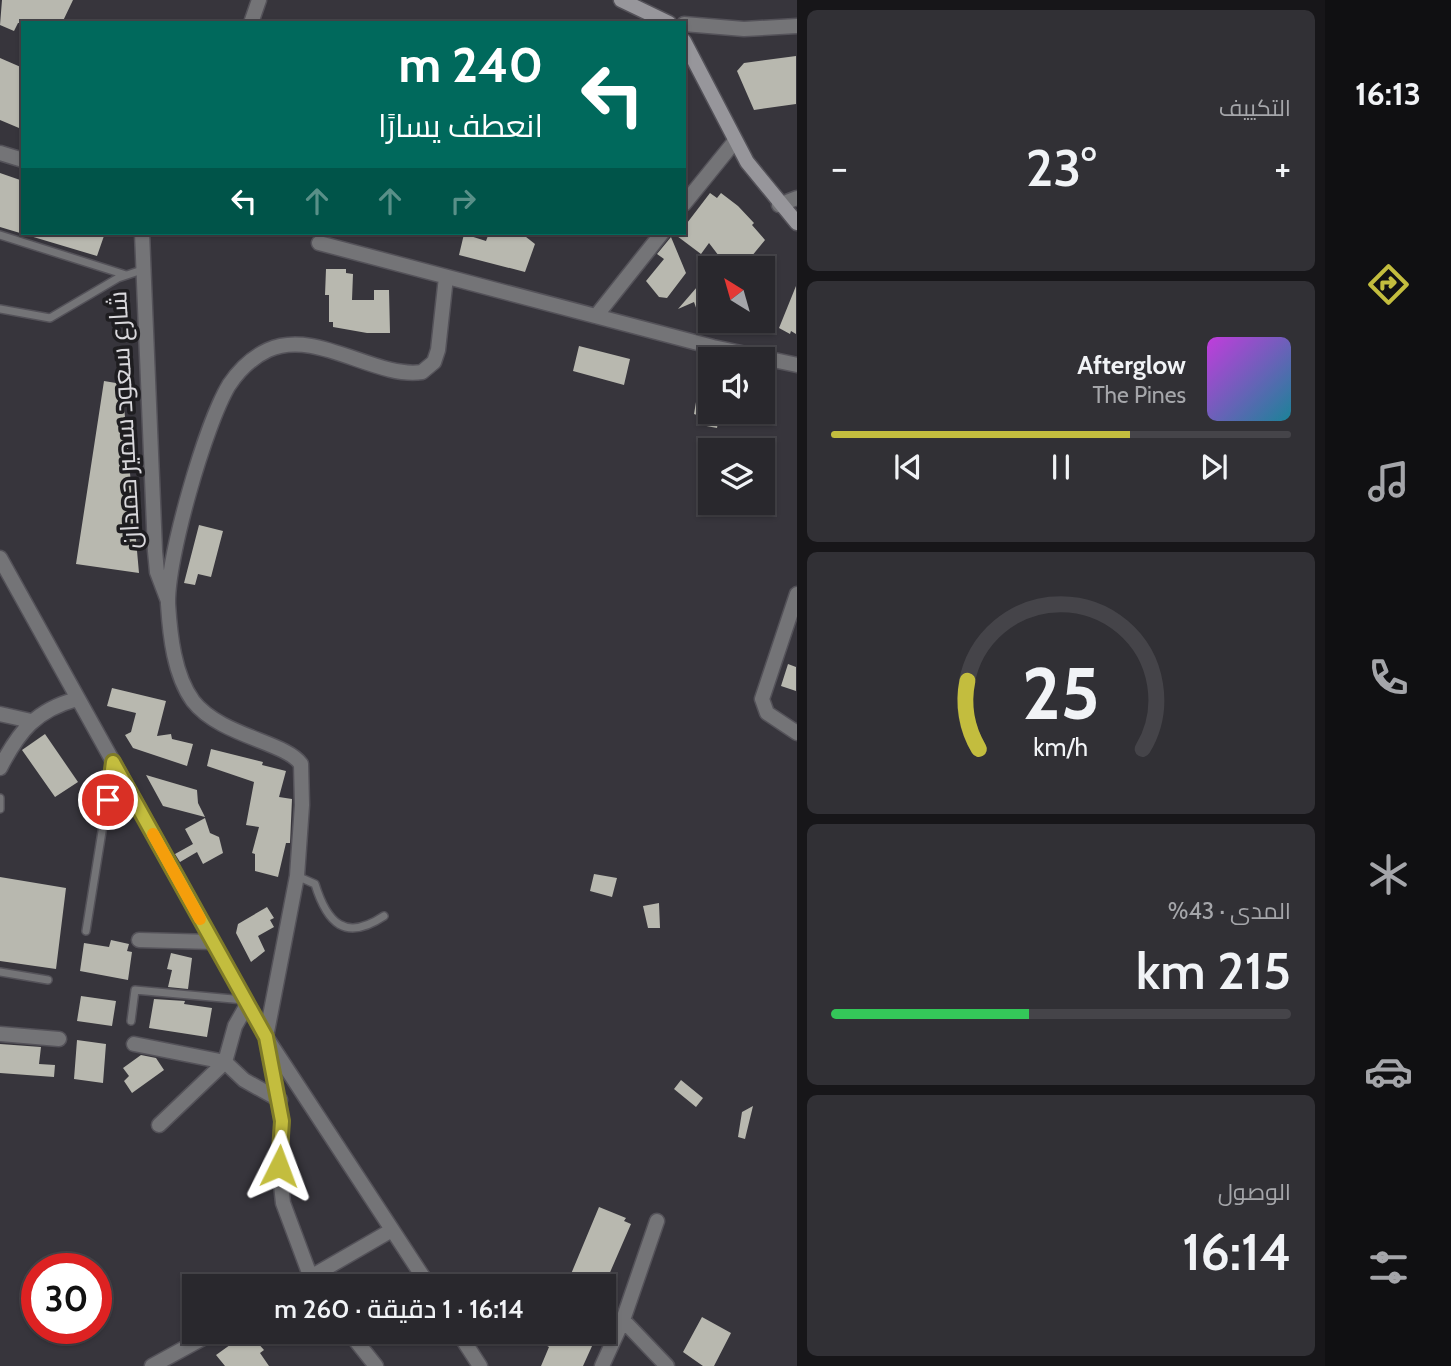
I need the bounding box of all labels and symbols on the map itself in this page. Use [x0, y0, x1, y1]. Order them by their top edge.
north arrow [698, 256, 775, 332]
street label: شارع سعود سمير حمدان [101, 290, 148, 550]
pin [78, 770, 138, 830]
position arrow [242, 1129, 316, 1203]
speed limit sign: 30 [21, 1253, 112, 1344]

